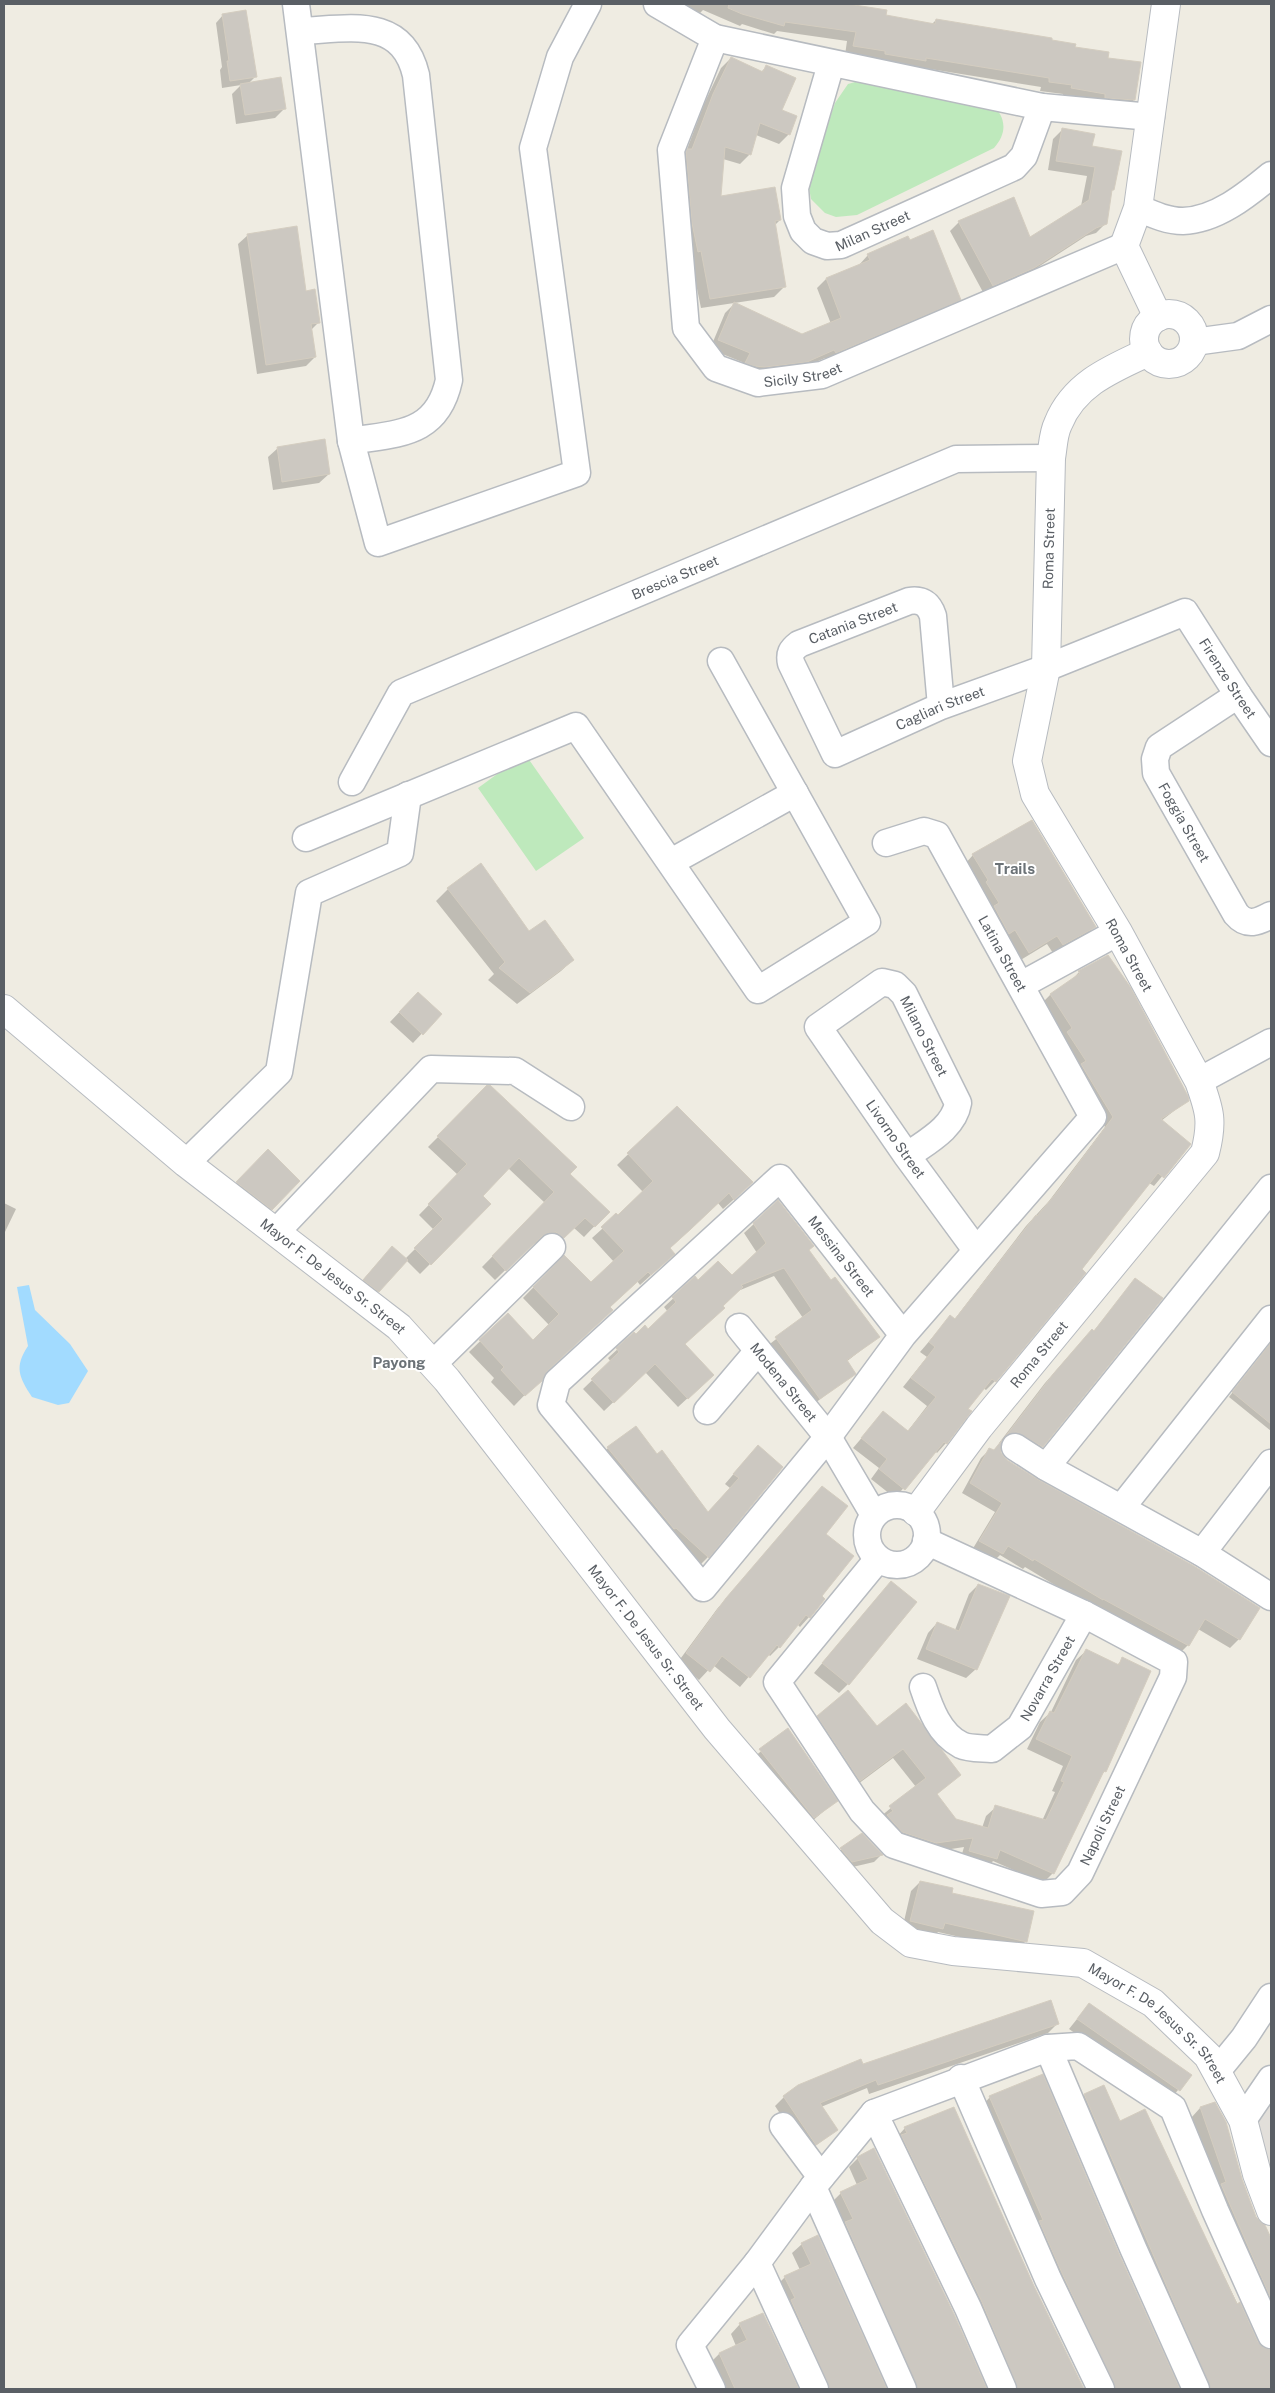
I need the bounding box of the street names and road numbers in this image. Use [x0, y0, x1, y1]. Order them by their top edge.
street label: Milan Street [833, 207, 912, 255]
street label: Sicily Street [763, 359, 844, 390]
street label: Roma Street [1040, 508, 1058, 589]
street label: Brescia Street [629, 552, 721, 603]
street label: Catania Street [806, 599, 900, 647]
street label: Firenze Street [1196, 635, 1260, 721]
street label: Cagliari Street [893, 683, 987, 733]
street label: Foggia Street [1155, 780, 1213, 865]
street label: Latina Street [975, 913, 1030, 994]
street label: Roma Street [1102, 916, 1156, 994]
street label: Milano Street [897, 993, 951, 1079]
street label: Livorno Street [863, 1097, 929, 1182]
street label: Messina Street [805, 1213, 878, 1300]
street label: Mayor F. De Jesus Sr. Street [257, 1215, 409, 1337]
street label: Roma Street [1007, 1318, 1071, 1391]
street label: Modena Street [747, 1340, 820, 1425]
street label: Mayor F. De Jesus Sr. Street [585, 1561, 707, 1713]
street label: Novarra Street [1017, 1633, 1078, 1724]
street label: Napoli Street [1077, 1783, 1128, 1868]
street label: Mayor F. De Jesus Sr. Street [1086, 1960, 1229, 2086]

